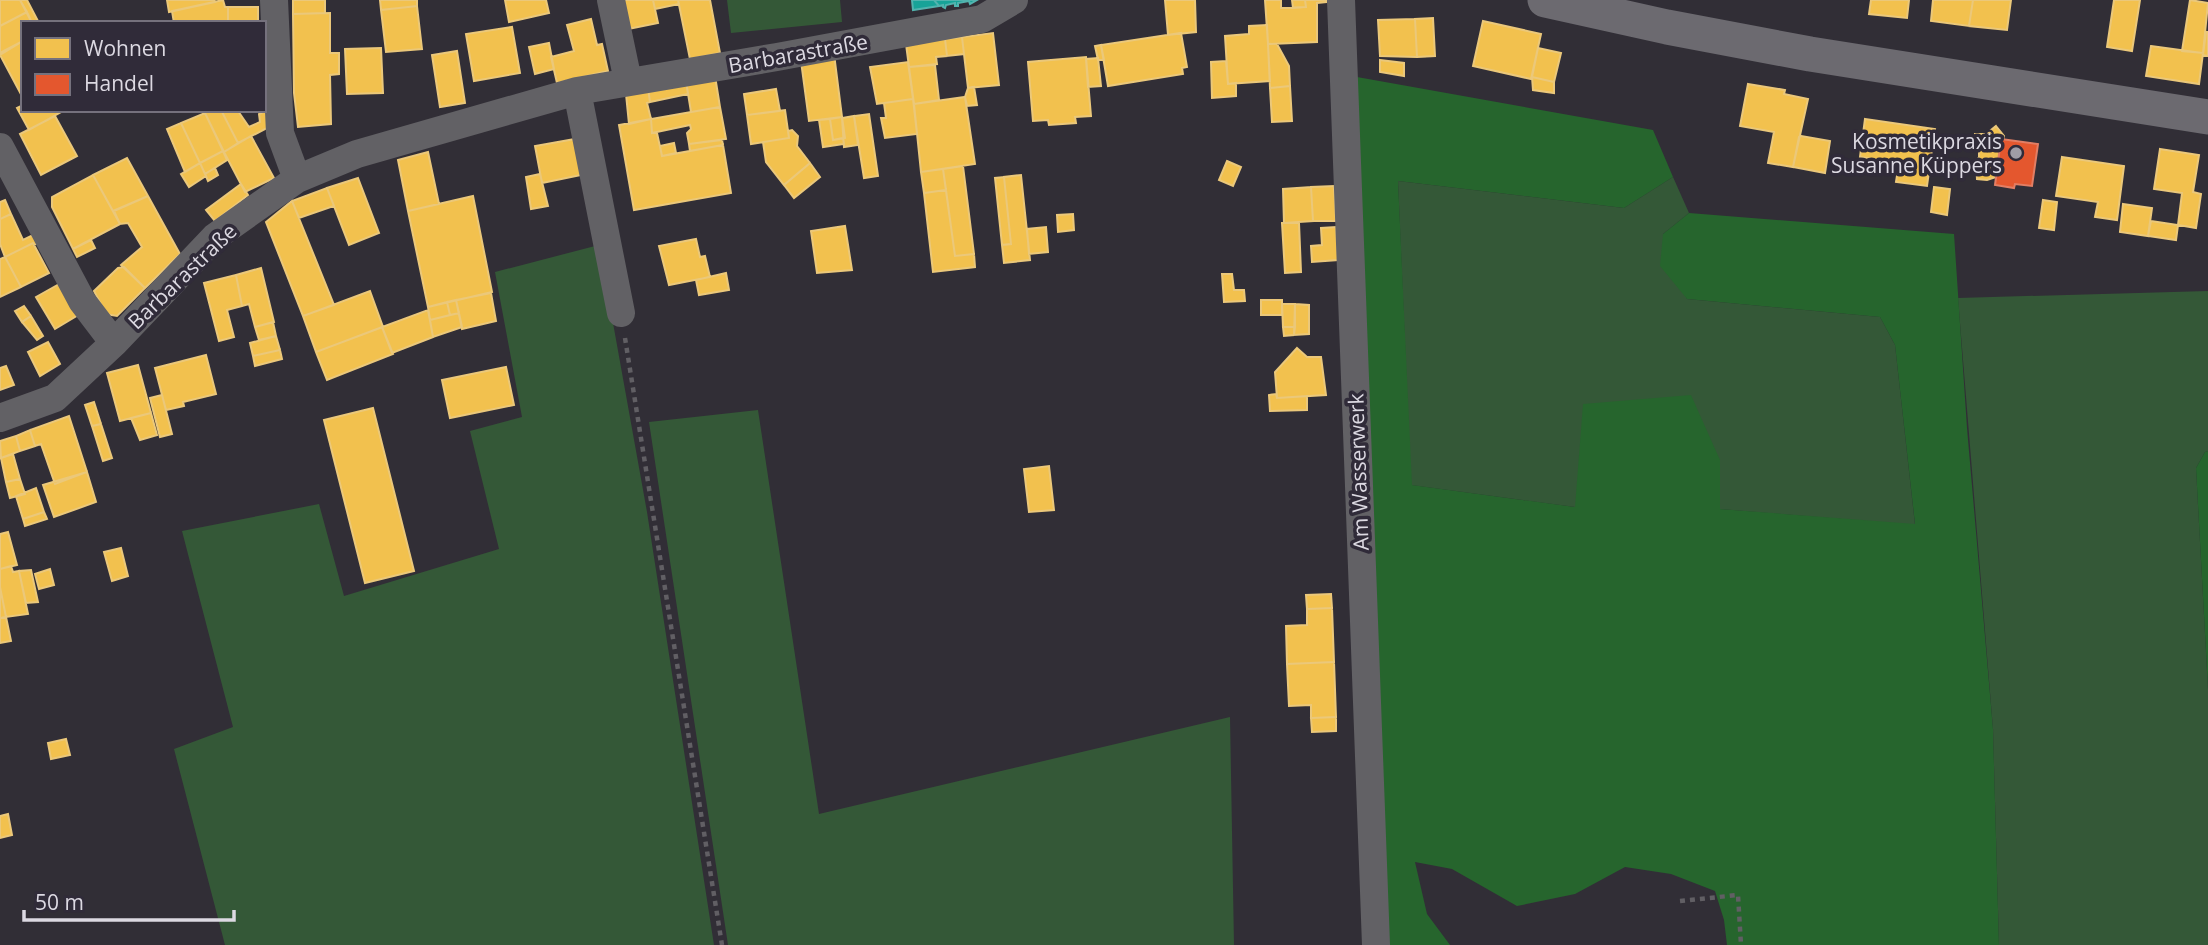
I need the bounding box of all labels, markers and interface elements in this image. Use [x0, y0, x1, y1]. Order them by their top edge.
legend [21, 21, 266, 112]
street label: Barbarastraße [726, 27, 870, 79]
text: Wohnen [84, 34, 166, 62]
text: Handel [84, 69, 154, 97]
place label: Kosmetikpraxis Susanne Küppers [1831, 127, 2002, 179]
marker: Kosmetikpraxis Susanne Küppers [2008, 145, 2024, 161]
street label: Barbarastraße [121, 217, 243, 335]
street label: Am Wasserwerk [1341, 393, 1375, 551]
scale bar [24, 878, 234, 922]
text: 50 m [35, 888, 84, 916]

